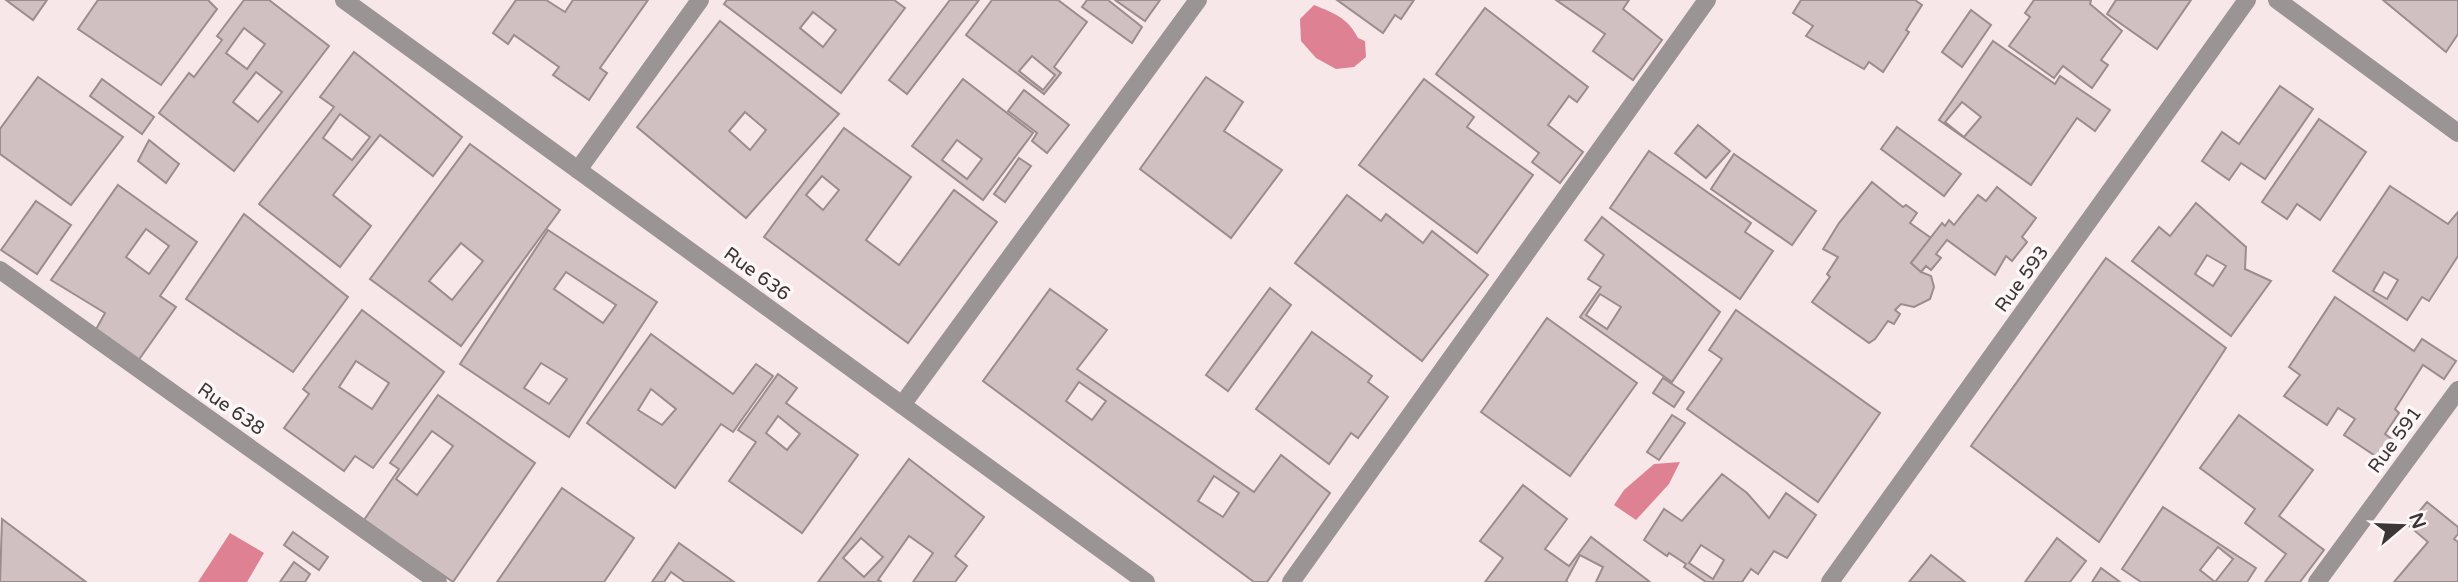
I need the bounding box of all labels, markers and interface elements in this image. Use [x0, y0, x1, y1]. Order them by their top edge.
street label: Rue 593 [1991, 242, 2053, 316]
street label: Rue 636 [720, 243, 794, 305]
street label: Rue 638 [193, 378, 269, 440]
street label: Rue 591 [2364, 403, 2426, 477]
north arrow [2367, 491, 2437, 561]
text: N [2404, 510, 2430, 532]

